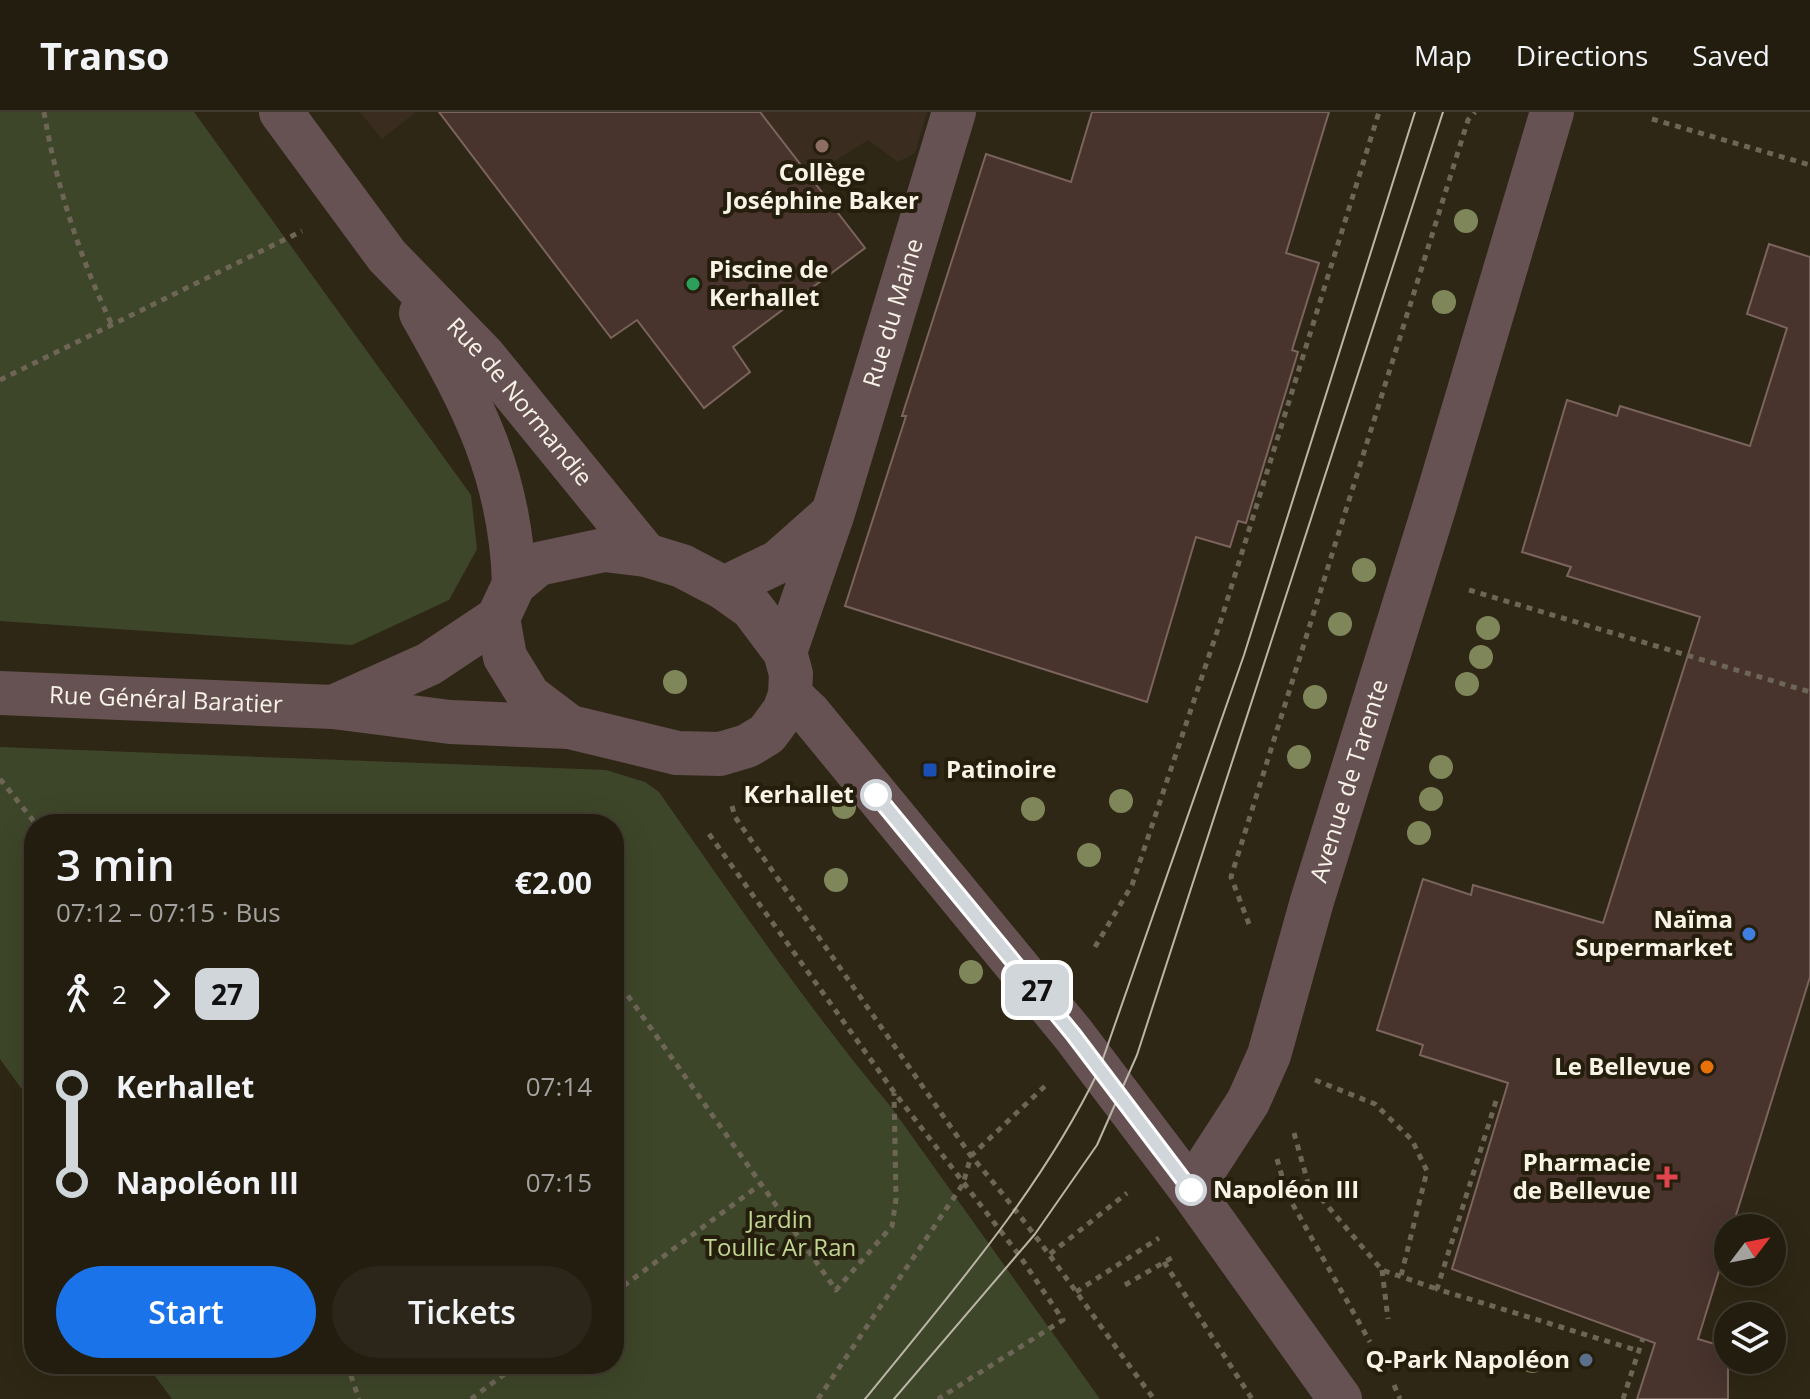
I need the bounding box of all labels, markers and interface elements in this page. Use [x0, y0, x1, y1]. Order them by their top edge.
text: Transo [40, 29, 170, 81]
text: Map [1414, 36, 1472, 74]
text: Directions [1516, 36, 1648, 74]
text: Saved [1692, 36, 1770, 74]
marker: Collège Joséphine Baker [813, 137, 831, 155]
place label: Collège Joséphine Baker [723, 155, 919, 216]
street label: Rue du Maine [854, 234, 930, 391]
place label: Piscine de Kerhallet [709, 252, 829, 313]
marker: Piscine de Kerhallet [684, 275, 702, 293]
street label: Rue de Normandie [440, 309, 601, 492]
street label: Avenue de Tarente [1301, 675, 1395, 886]
street label: Rue Général Baratier [48, 677, 284, 720]
place label: Patinoire [946, 752, 1056, 785]
marker: Patinoire [921, 761, 939, 779]
place label: Kerhallet [743, 777, 854, 810]
marker: Kerhallet [861, 780, 891, 810]
text: 3 min [56, 834, 175, 894]
text: €2.00 [515, 862, 592, 903]
text: 07:12 – 07:15 · Bus [56, 894, 281, 930]
place label: Naïma Supermarket [1575, 902, 1733, 963]
marker: Naïma Supermarket [1740, 925, 1758, 943]
line badge: 27 [1001, 964, 1073, 1016]
text: 27 [1021, 971, 1053, 1009]
icon: walk [56, 972, 100, 1016]
icon: forward [139, 972, 183, 1016]
text: 27 [211, 975, 243, 1013]
text: 2 [112, 976, 127, 1012]
place label: Le Bellevue [1554, 1049, 1691, 1082]
marker: Le Bellevue [1698, 1058, 1716, 1076]
text: Kerhallet [116, 1066, 254, 1107]
text: 07:14 [526, 1068, 592, 1104]
place label: Pharmacie de Bellevue [1513, 1145, 1651, 1206]
text: Napoléon III [116, 1162, 299, 1203]
text: 07:15 [526, 1164, 592, 1200]
marker: Pharmacie de Bellevue [1658, 1168, 1676, 1186]
place label: Napoléon III [1213, 1172, 1359, 1205]
marker: Napoléon III [1176, 1175, 1206, 1205]
park label: Jardin Toullic Ar Ran [704, 1202, 856, 1263]
north arrow [1714, 1214, 1786, 1286]
map controls [1714, 1214, 1786, 1374]
button: Start [56, 1266, 316, 1358]
button: Tickets [332, 1266, 592, 1358]
button: layers [1714, 1302, 1786, 1374]
place label: Q-Park Napoléon [1365, 1342, 1570, 1375]
marker: Q-Park Napoléon [1577, 1351, 1595, 1369]

